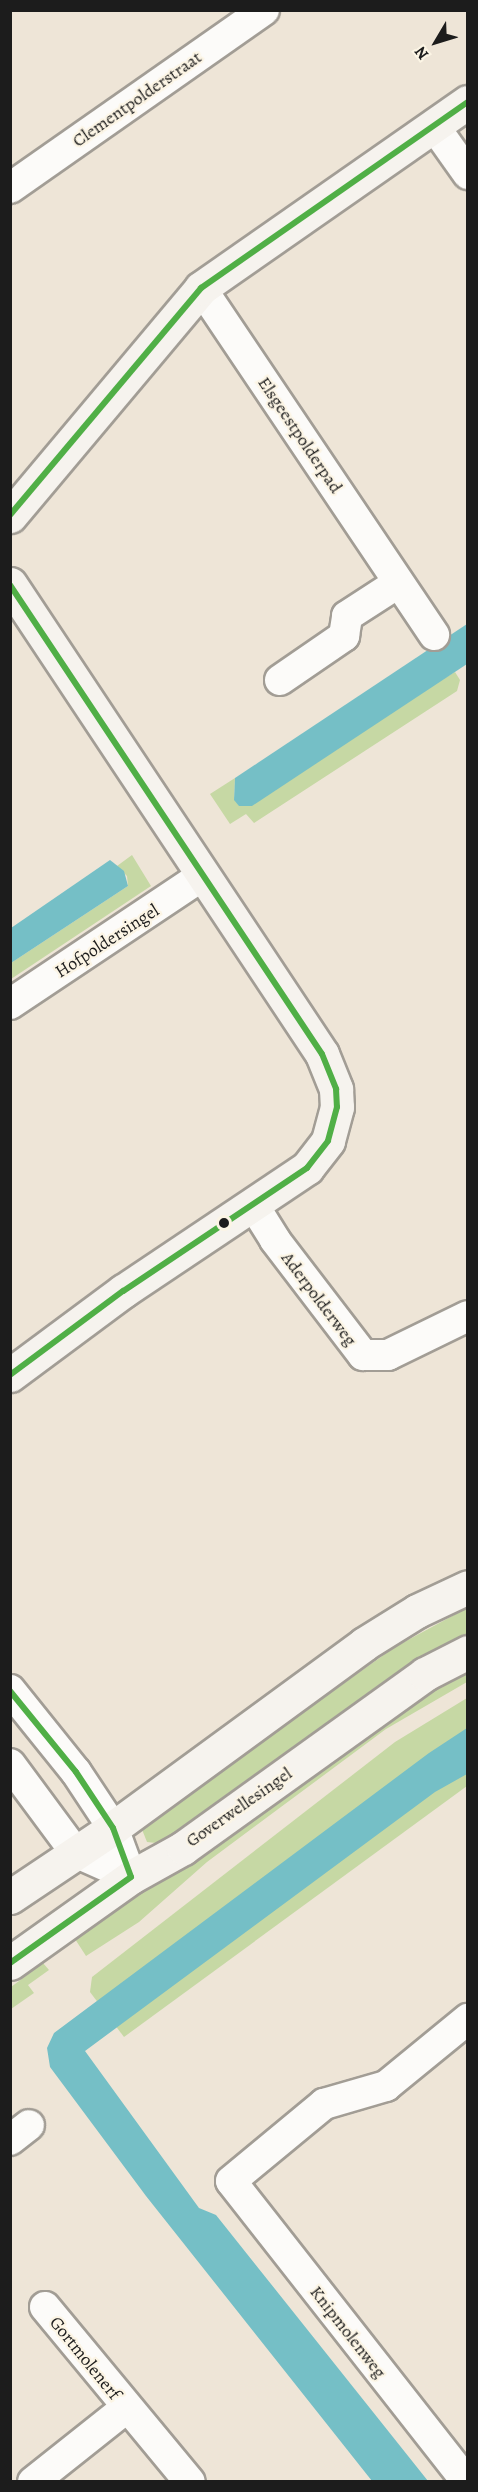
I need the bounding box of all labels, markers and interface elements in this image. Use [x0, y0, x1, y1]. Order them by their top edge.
north arrow [406, 12, 466, 72]
text: N [410, 42, 434, 64]
street label: Clementpolderstraat [68, 46, 206, 152]
street label: Elsgeestpolderpad [253, 373, 347, 497]
street label: Hofpoldersingel [51, 899, 163, 983]
unlabelled marker [218, 1217, 230, 1229]
street label: Aderpolderweg [277, 1248, 361, 1350]
street label: Goverwellesingel [182, 1763, 296, 1851]
street label: Knipmolenweg [305, 2282, 391, 2382]
street label: Gortmolenerf [45, 2312, 125, 2404]

